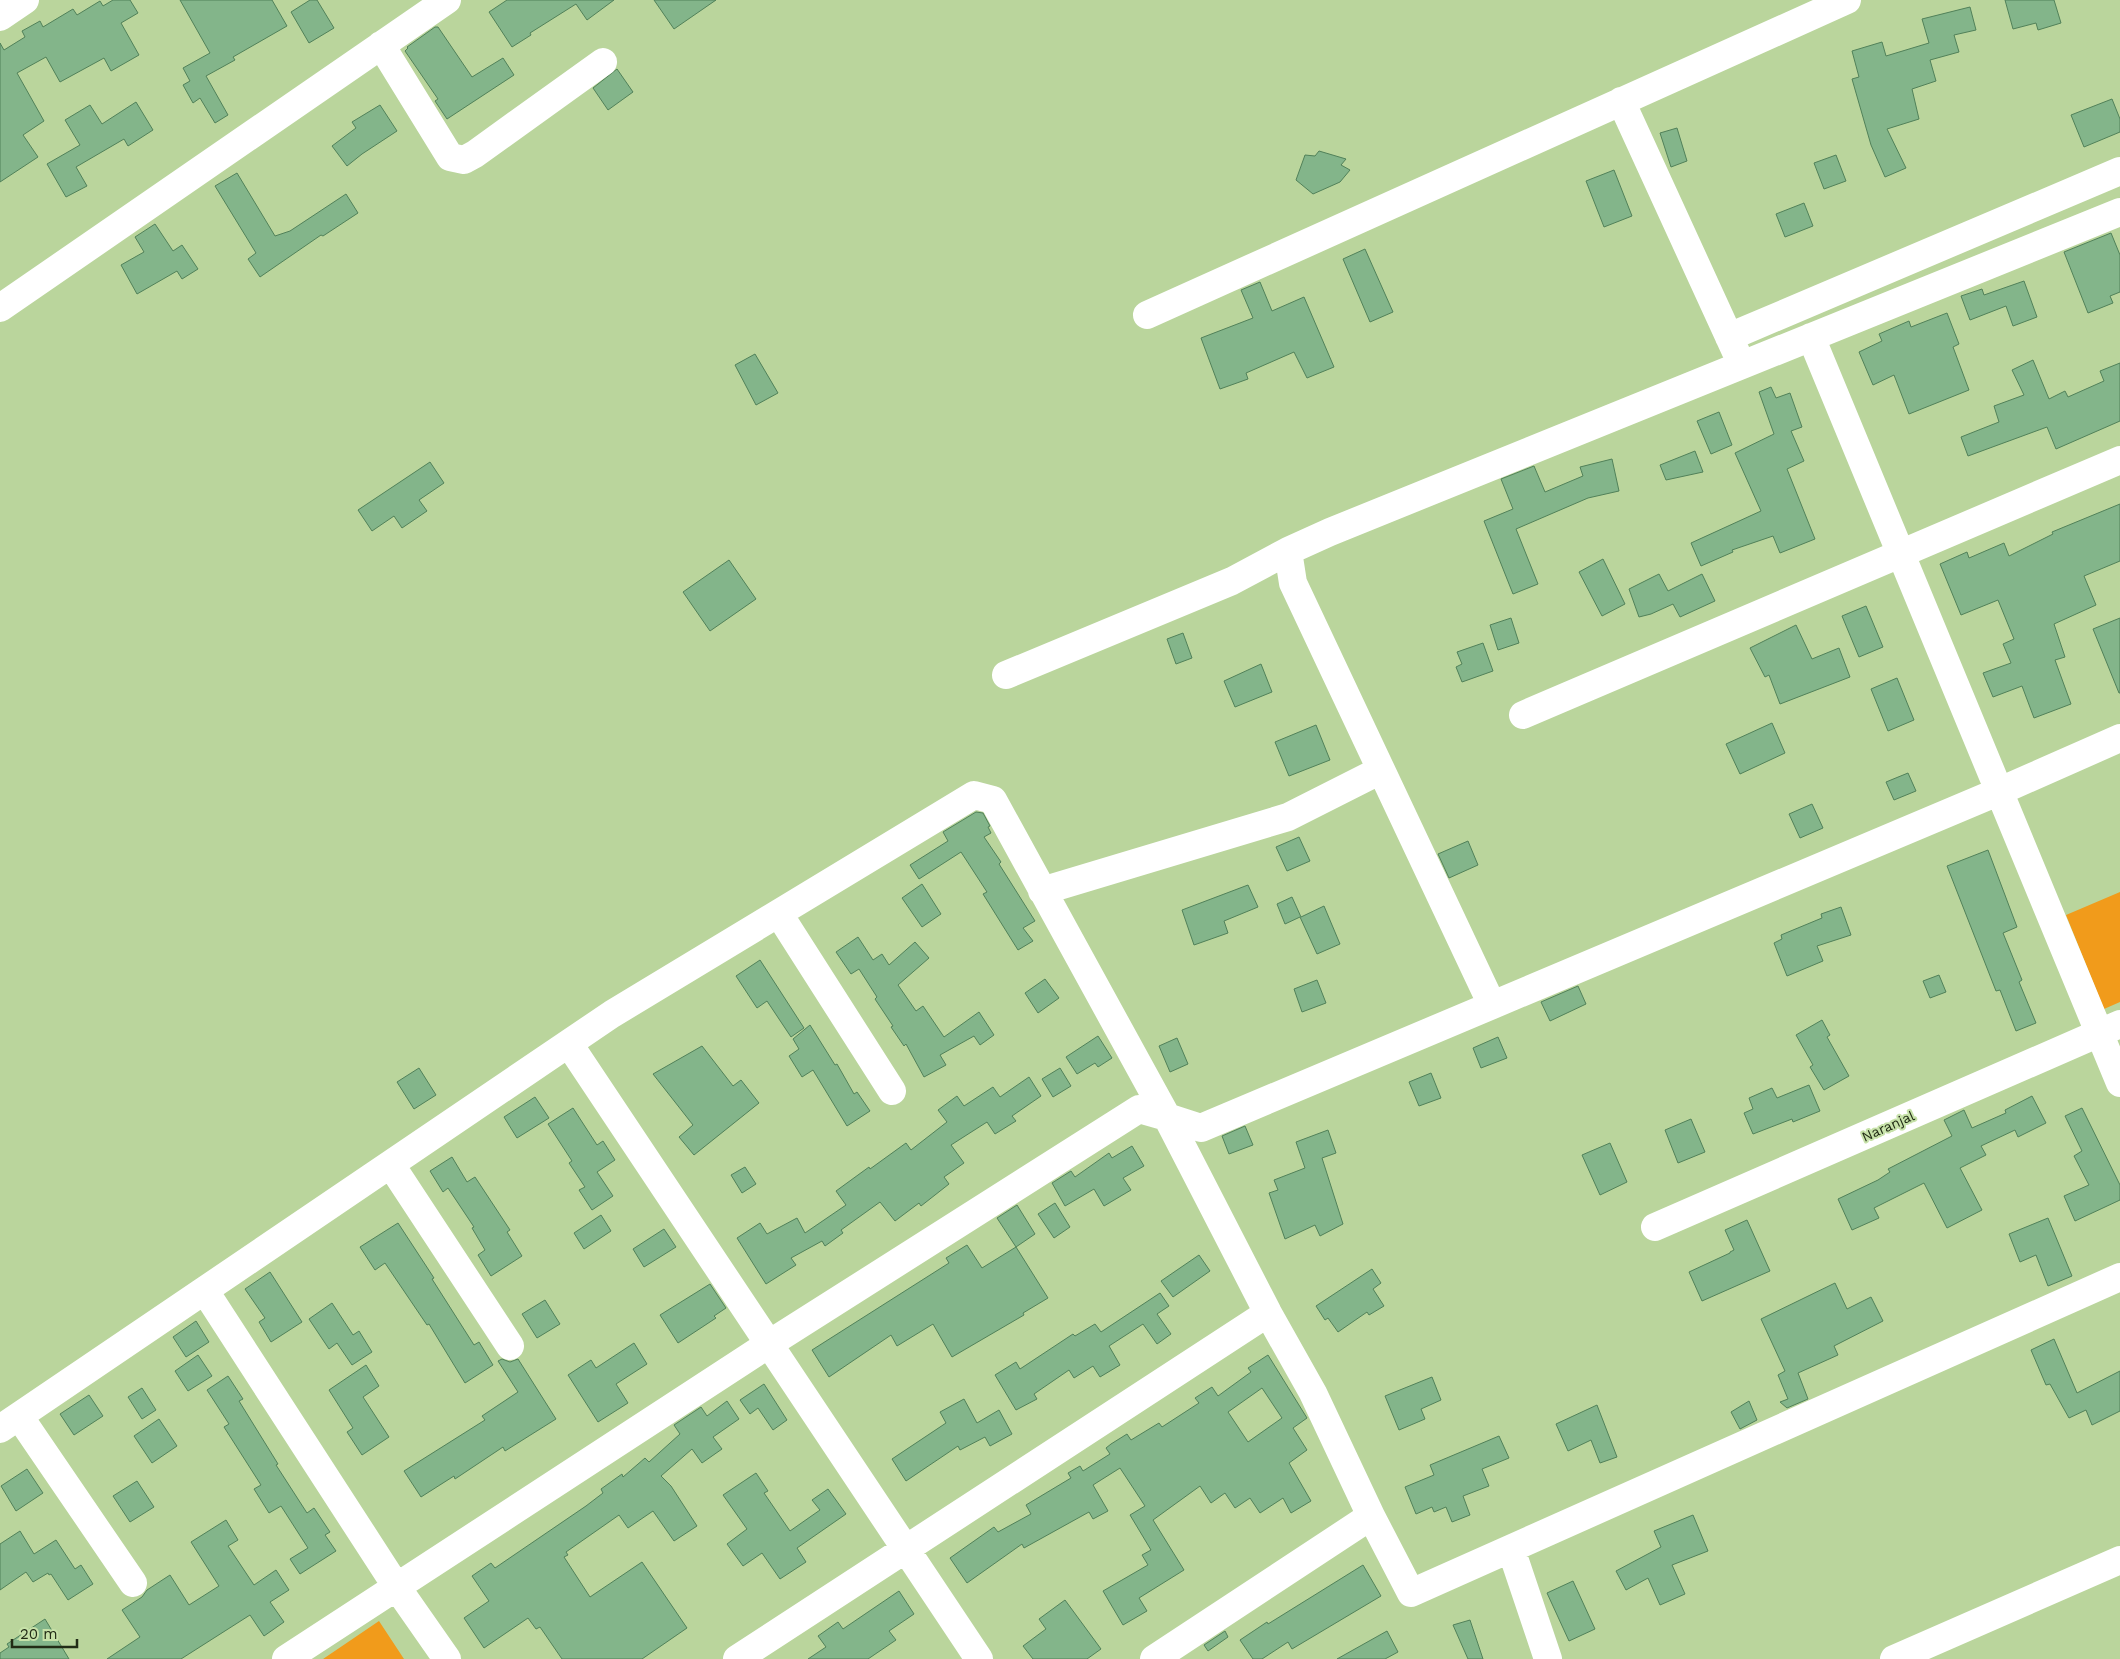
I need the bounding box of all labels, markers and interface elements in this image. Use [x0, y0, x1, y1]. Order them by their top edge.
street label: Naranjal [1859, 1107, 1918, 1145]
scale bar [12, 1616, 78, 1648]
text: 20 m [20, 1625, 58, 1643]

